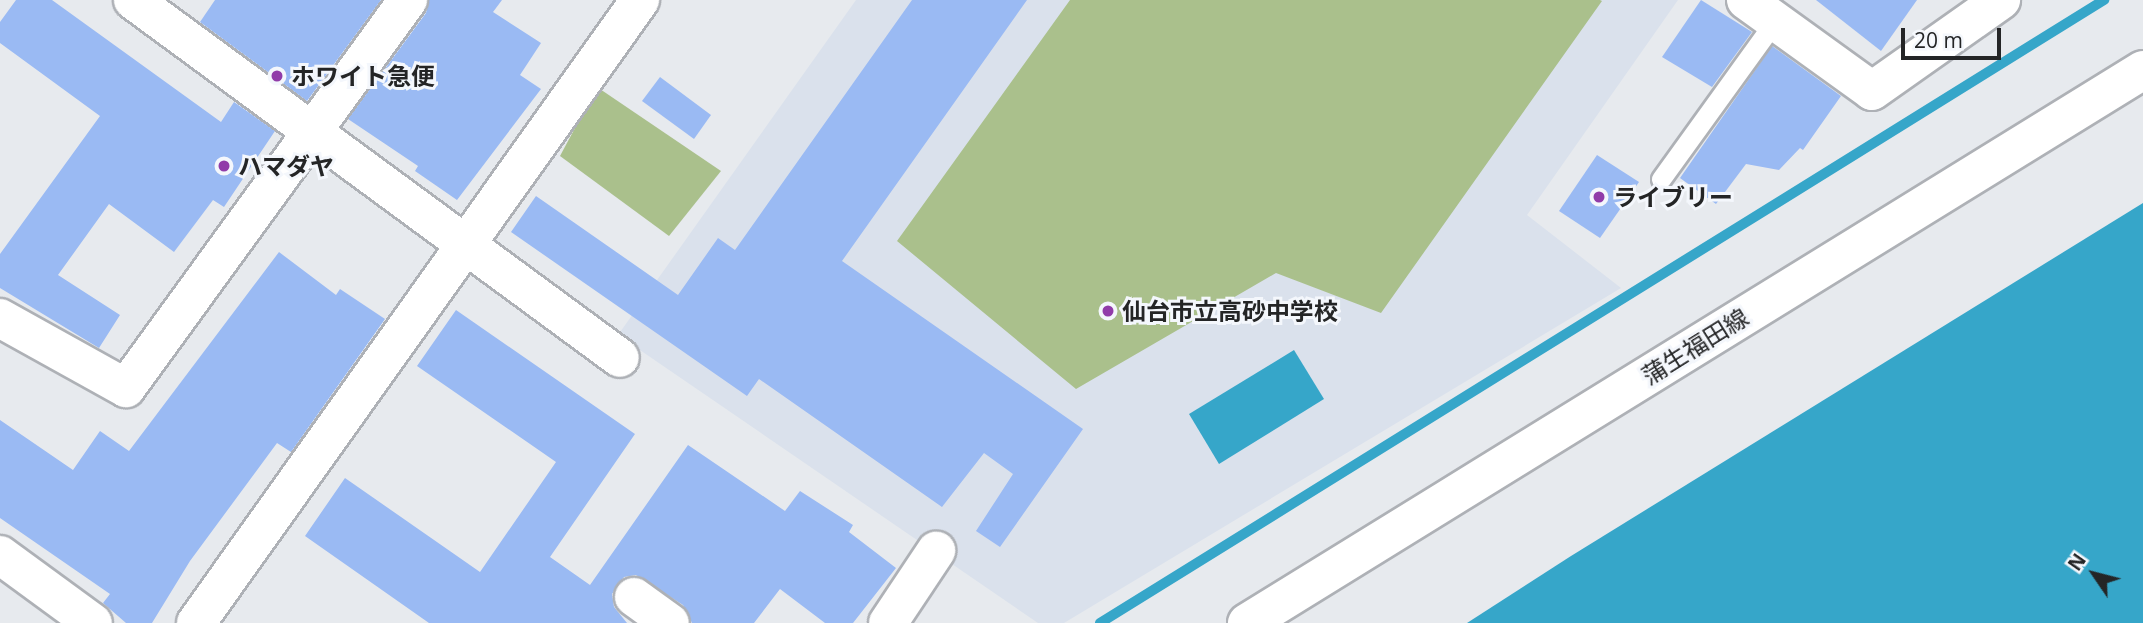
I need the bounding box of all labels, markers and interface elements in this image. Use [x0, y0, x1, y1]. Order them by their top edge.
scale bar [1905, 14, 2005, 58]
text: 20 m [1914, 26, 1963, 54]
place label: ホワイト急便 [291, 62, 435, 90]
marker: ホワイト急便 [269, 68, 285, 84]
place label: ハマダヤ [238, 152, 334, 180]
marker: ハマダヤ [216, 158, 232, 174]
place label: ライブリー [1613, 183, 1733, 211]
marker: ライブリー [1591, 189, 1607, 205]
place label: 仙台市立高砂中学校 [1122, 297, 1338, 325]
street label: 蒲生福田線 [1636, 302, 1754, 390]
marker: 仙台市立高砂中学校 [1100, 303, 1116, 319]
north arrow [2059, 539, 2129, 609]
text: N [2062, 548, 2092, 576]

